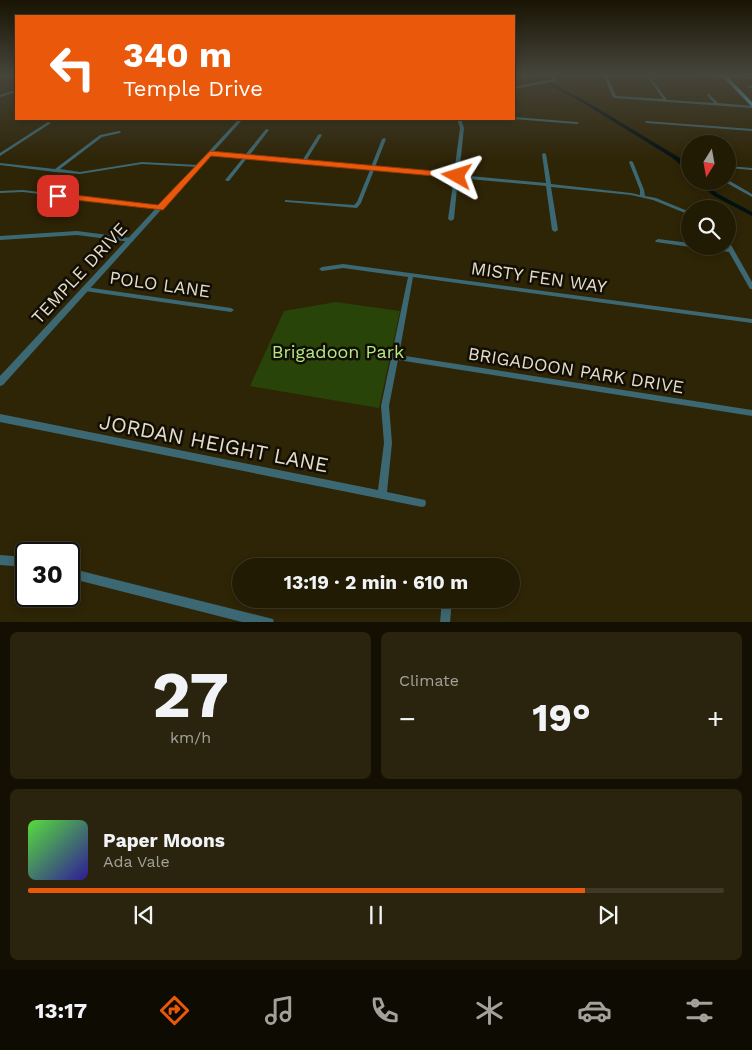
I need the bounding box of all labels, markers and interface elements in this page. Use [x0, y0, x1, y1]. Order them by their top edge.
text: 340 m [123, 34, 232, 76]
icon: left [40, 35, 105, 100]
text: Temple Drive [123, 76, 263, 101]
north arrow [681, 135, 736, 190]
map controls [681, 135, 736, 255]
position arrow [430, 149, 482, 201]
pin [37, 175, 79, 217]
icon: arrive [44, 182, 72, 210]
button: search [681, 200, 736, 255]
street label: TEMPLE DRIVE [27, 218, 131, 328]
street label: MISTY FEN WAY [470, 257, 609, 297]
street label: POLO LANE [108, 267, 212, 301]
park label: Brigadoon Park [272, 341, 404, 362]
street label: BRIGADOON PARK DRIVE [467, 343, 685, 397]
street label: JORDAN HEIGHT LANE [97, 409, 331, 477]
speed limit sign: 30 [15, 542, 80, 607]
text: 13:19 · 2 min · 610 m [284, 571, 468, 594]
text: 27 [152, 657, 229, 733]
text: Climate [399, 671, 459, 690]
text: 19° [532, 696, 591, 740]
text: − [399, 702, 416, 735]
text: + [707, 702, 724, 735]
text: km/h [170, 728, 211, 747]
text: Paper Moons [103, 829, 225, 852]
text: Ada Vale [103, 852, 170, 871]
icon: previous [130, 901, 158, 929]
icon: pause [362, 901, 390, 929]
icon: next [594, 901, 622, 929]
icon: directions [157, 993, 192, 1028]
icon: music [262, 993, 297, 1028]
icon: phone [367, 993, 402, 1028]
icon: climate [472, 993, 507, 1028]
icon: car [577, 993, 612, 1028]
icon: filters [682, 993, 717, 1028]
text: 13:17 [35, 998, 87, 1023]

